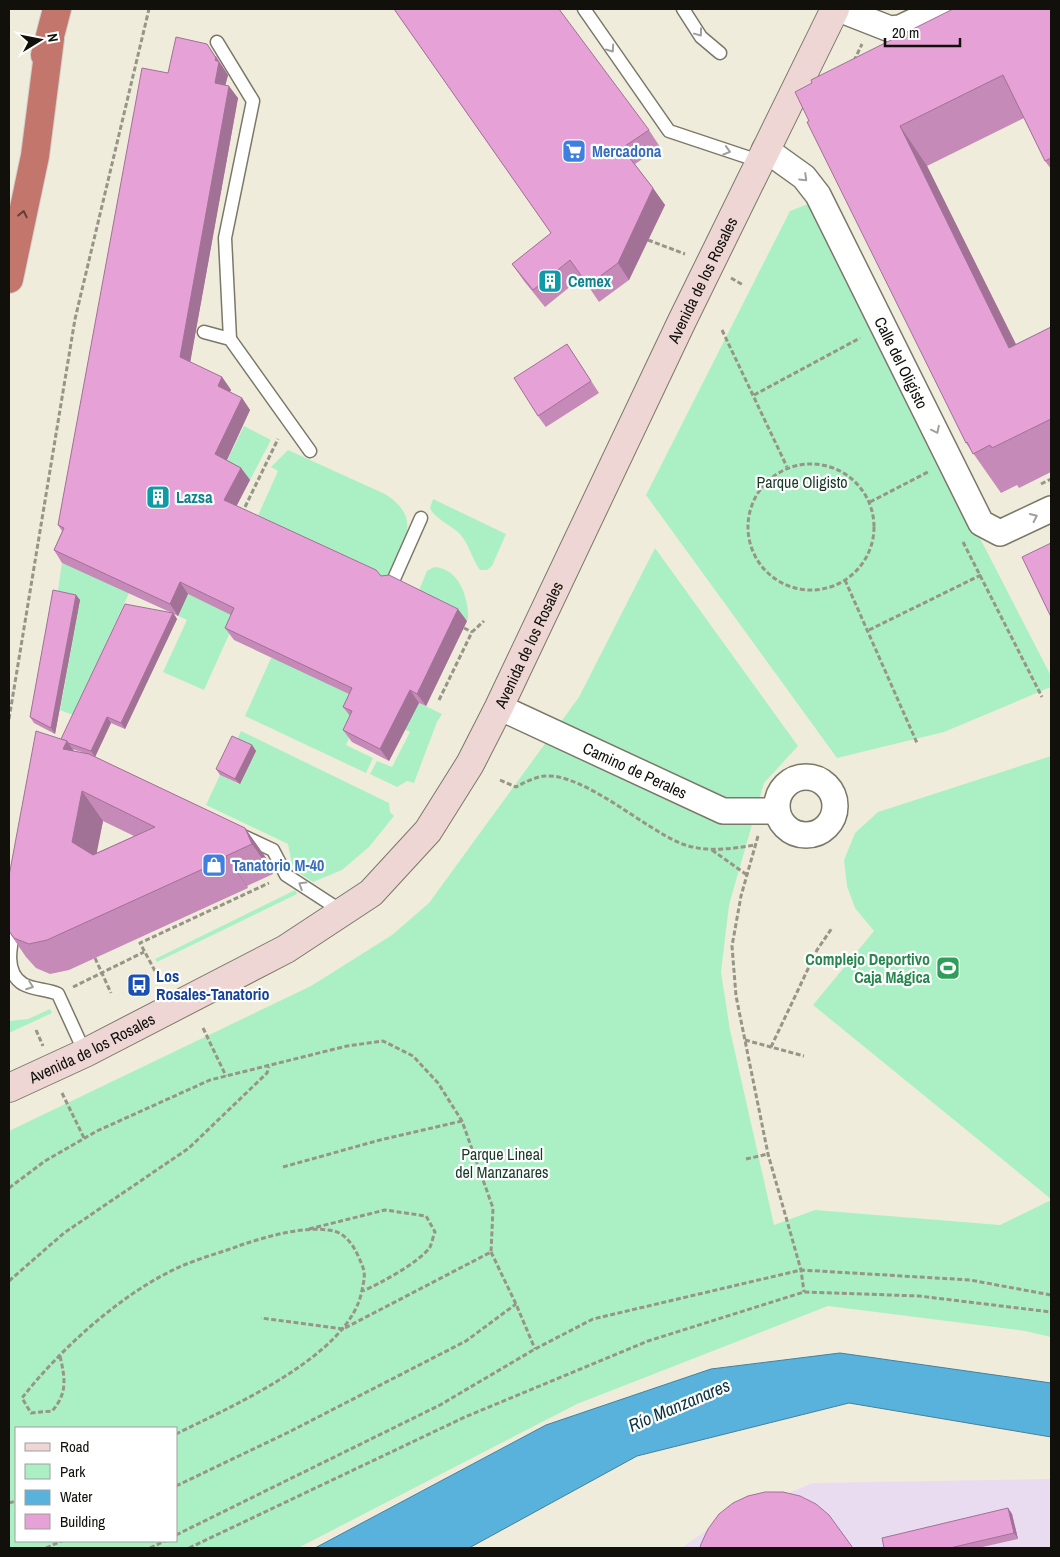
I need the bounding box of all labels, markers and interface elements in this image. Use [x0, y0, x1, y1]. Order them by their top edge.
north arrow [15, 15, 65, 65]
scale bar [885, 15, 960, 47]
text: 20 m [892, 22, 919, 43]
one-way arrow [693, 27, 702, 37]
text: N [43, 32, 62, 43]
one-way arrow [605, 43, 614, 53]
supermarket icon: Mercadona [561, 138, 587, 164]
place label: Mercadona [592, 140, 662, 162]
one-way arrow [723, 146, 731, 156]
one-way arrow [798, 172, 807, 181]
one-way arrow [17, 210, 28, 219]
street label: Avenida de los Rosales [662, 213, 742, 347]
building icon: Cemex [537, 268, 563, 294]
place label: Cemex [568, 270, 612, 292]
street label: Calle del Oligisto [869, 313, 933, 412]
one-way arrow [930, 425, 940, 434]
park label: Parque Oligisto [756, 471, 848, 493]
building icon: Lazsa [145, 484, 171, 510]
place label: Lazsa [176, 486, 213, 508]
one-way arrow [1029, 513, 1038, 523]
street label: Avenida de los Rosales [489, 578, 568, 713]
street label: Camino de Perales [579, 737, 691, 804]
shop icon: Tanatorio M-40 [201, 852, 227, 878]
place label: Tanatorio M-40 [232, 854, 324, 876]
one-way arrow [298, 882, 307, 892]
place label: Complejo Deportivo Caja Mágica [805, 948, 931, 988]
sports icon: Complejo Deportivo Caja Mágica [935, 955, 961, 981]
place label: Los Rosales-Tanatorio [156, 965, 270, 1005]
bus stop icon: Los Rosales-Tanatorio [126, 972, 152, 998]
one-way arrow [25, 980, 34, 990]
street label: Avenida de los Rosales [25, 1008, 159, 1089]
park label: Parque Lineal del Manzanares [455, 1143, 549, 1183]
water label: Río Manzanares [624, 1372, 734, 1438]
legend [15, 1427, 178, 1542]
text: Road [60, 1436, 89, 1457]
text: Park [60, 1461, 86, 1482]
text: Water [60, 1486, 92, 1507]
text: Building [60, 1511, 105, 1532]

